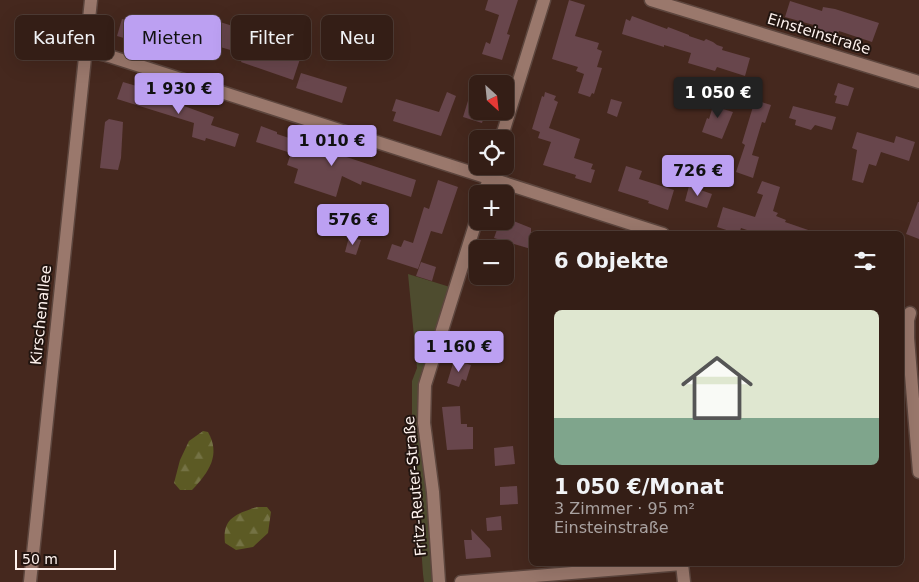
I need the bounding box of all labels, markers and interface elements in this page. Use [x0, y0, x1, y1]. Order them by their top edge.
street label: Einsteinstraße [765, 10, 873, 58]
chip: Kaufen [15, 15, 114, 60]
chip: Mieten [124, 15, 221, 60]
chip: Filter [231, 15, 311, 60]
chip: Neu [321, 15, 393, 60]
pin: 1 930 € [133, 72, 225, 115]
north arrow [469, 75, 514, 120]
map controls [469, 75, 514, 285]
pin: 1 050 € [672, 76, 764, 119]
text: 1 930 € [146, 79, 212, 98]
text: 1 050 € [685, 83, 751, 102]
pin: 1 010 € [286, 124, 378, 167]
button: locate [469, 130, 514, 175]
text: 1 010 € [299, 131, 365, 150]
pin: 726 € [663, 154, 733, 197]
text: 726 € [673, 161, 723, 180]
button: + [469, 185, 514, 230]
pin: 576 € [318, 204, 388, 246]
text: 576 € [328, 210, 378, 229]
button: − [469, 240, 514, 285]
icon: filters [851, 247, 879, 275]
text: 6 Objekte [554, 249, 669, 273]
street label: Kirschenallee [27, 264, 55, 366]
pin: 1 160 € [413, 330, 505, 373]
text: 1 160 € [426, 337, 492, 356]
icon: home [672, 343, 762, 433]
street label: Fritz-Reuter-Straße [400, 415, 430, 557]
text: 1 050 €/Monat [554, 475, 724, 499]
text: 3 Zimmer · 95 m² [554, 499, 695, 518]
text: Einsteinstraße [554, 518, 669, 537]
scale bar [15, 547, 116, 570]
text: 50 m [22, 551, 58, 567]

